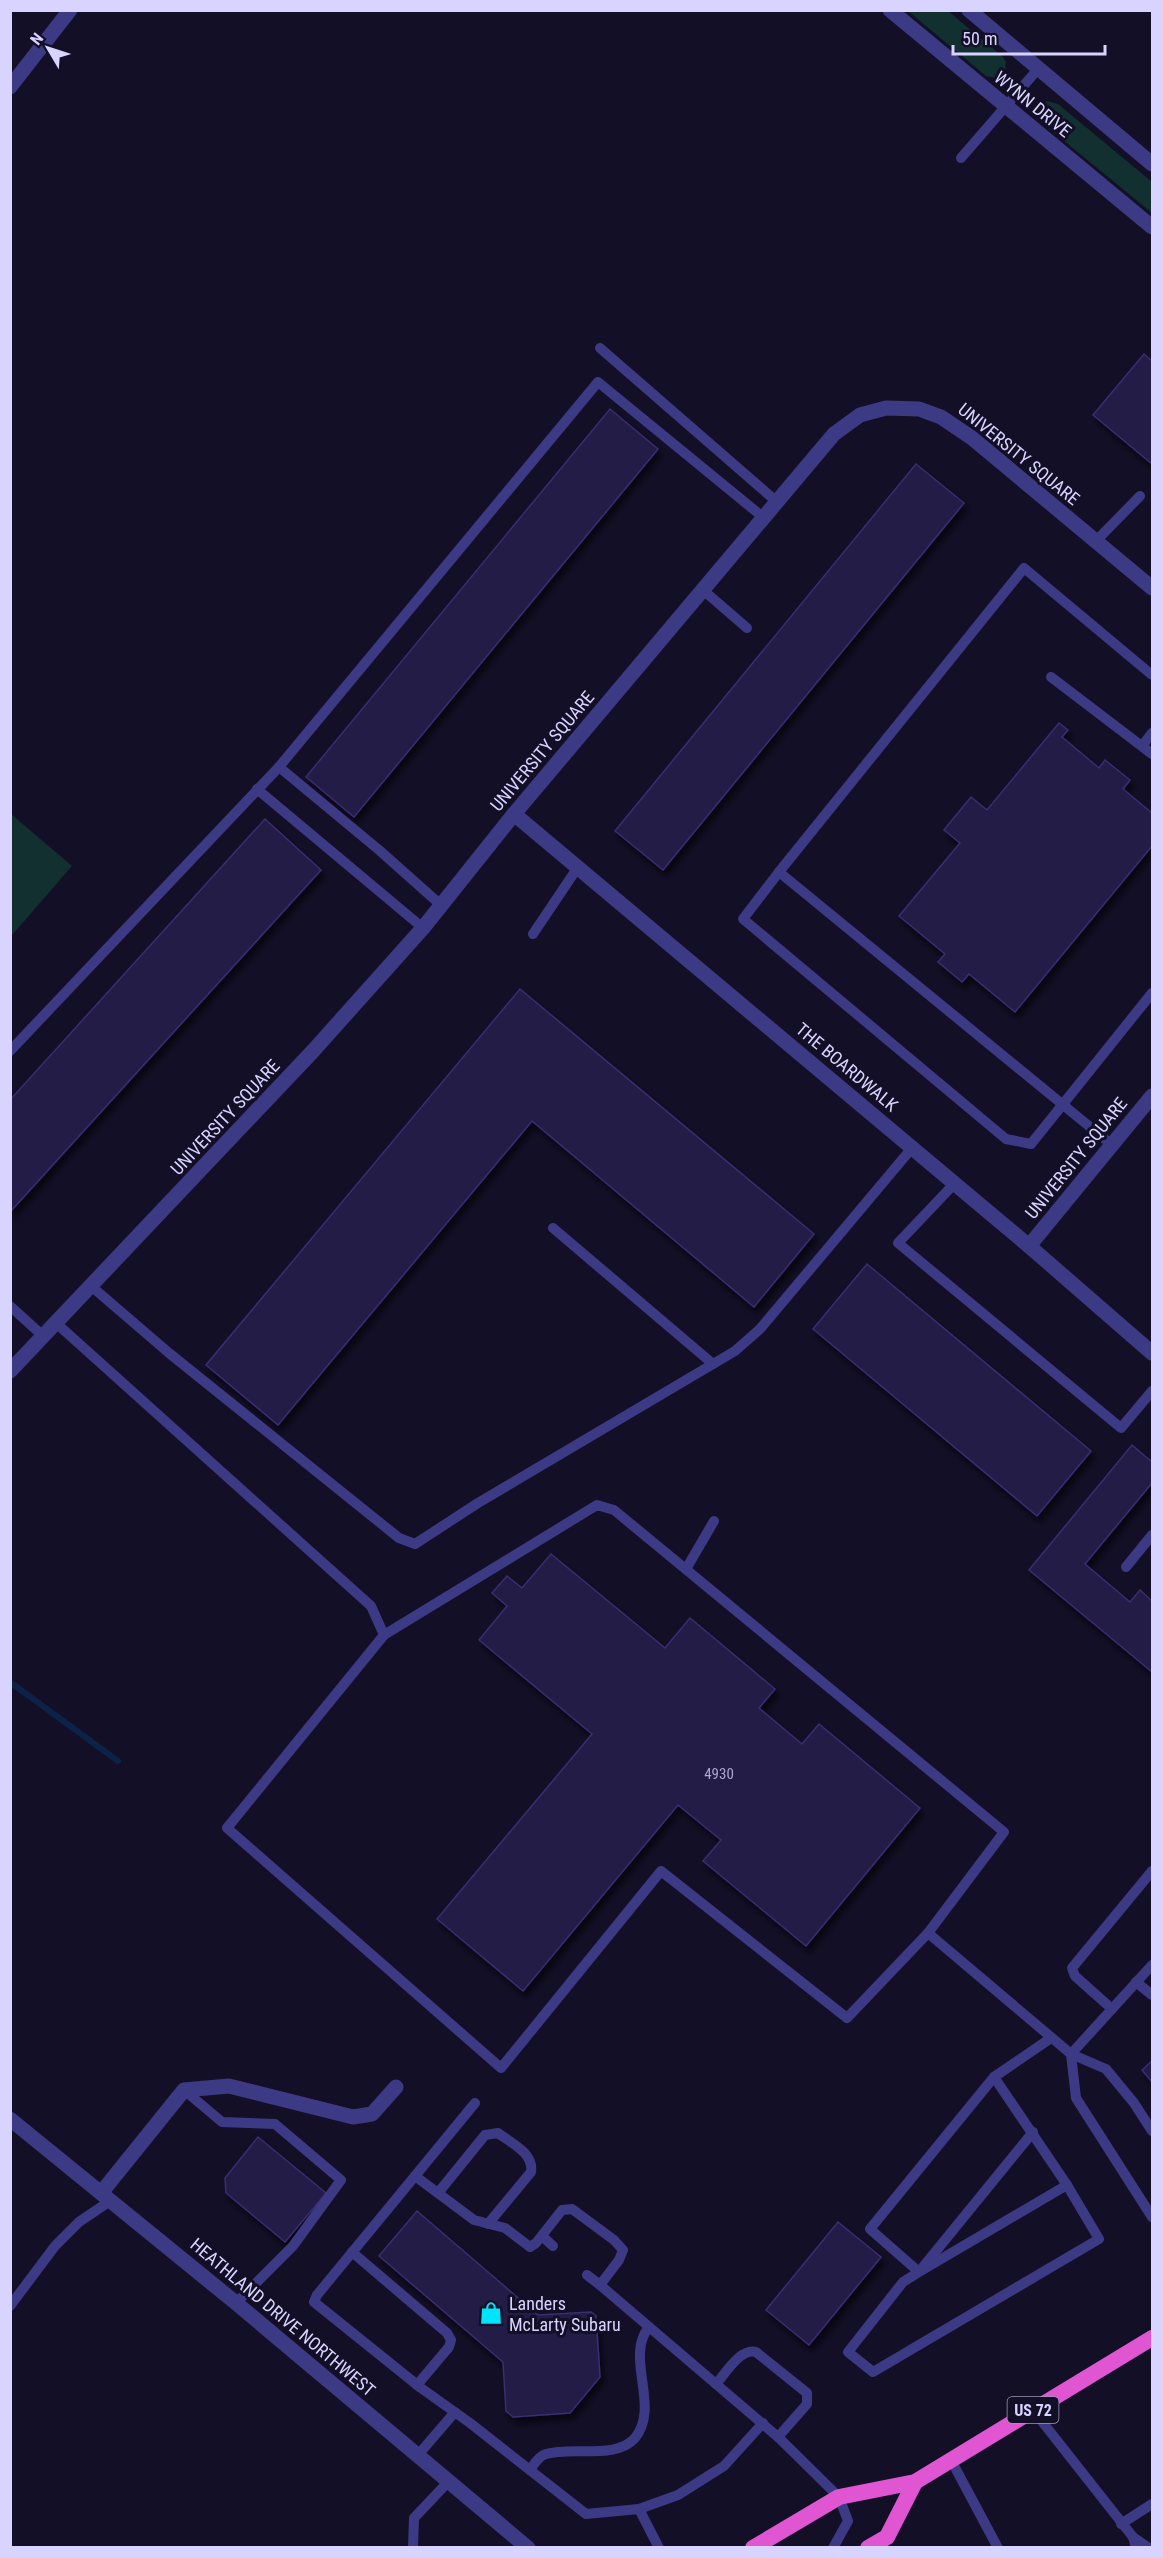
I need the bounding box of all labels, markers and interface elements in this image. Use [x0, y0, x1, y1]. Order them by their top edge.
north arrow [18, 18, 78, 78]
scale bar [953, 18, 1104, 56]
text: 50 m [962, 28, 997, 49]
text: N [26, 29, 47, 49]
street label: WYNN DRIVE [990, 67, 1076, 141]
street label: UNIVERSITY SQUARE [954, 399, 1084, 509]
street label: UNIVERSITY SQUARE [486, 687, 598, 815]
street label: THE BOARDWALK [792, 1018, 902, 1116]
street label: UNIVERSITY SQUARE [166, 1055, 284, 1179]
street label: UNIVERSITY SQUARE [1021, 1093, 1131, 1223]
house number: 4930 [704, 1765, 734, 1783]
street label: HEATHLAND DRIVE NORTHWEST [186, 2234, 380, 2400]
place label: Landers McLarty Subaru [509, 2293, 621, 2335]
shop icon: Landers McLarty Subaru [478, 2300, 504, 2326]
road number: US 72 [1008, 2397, 1058, 2423]

